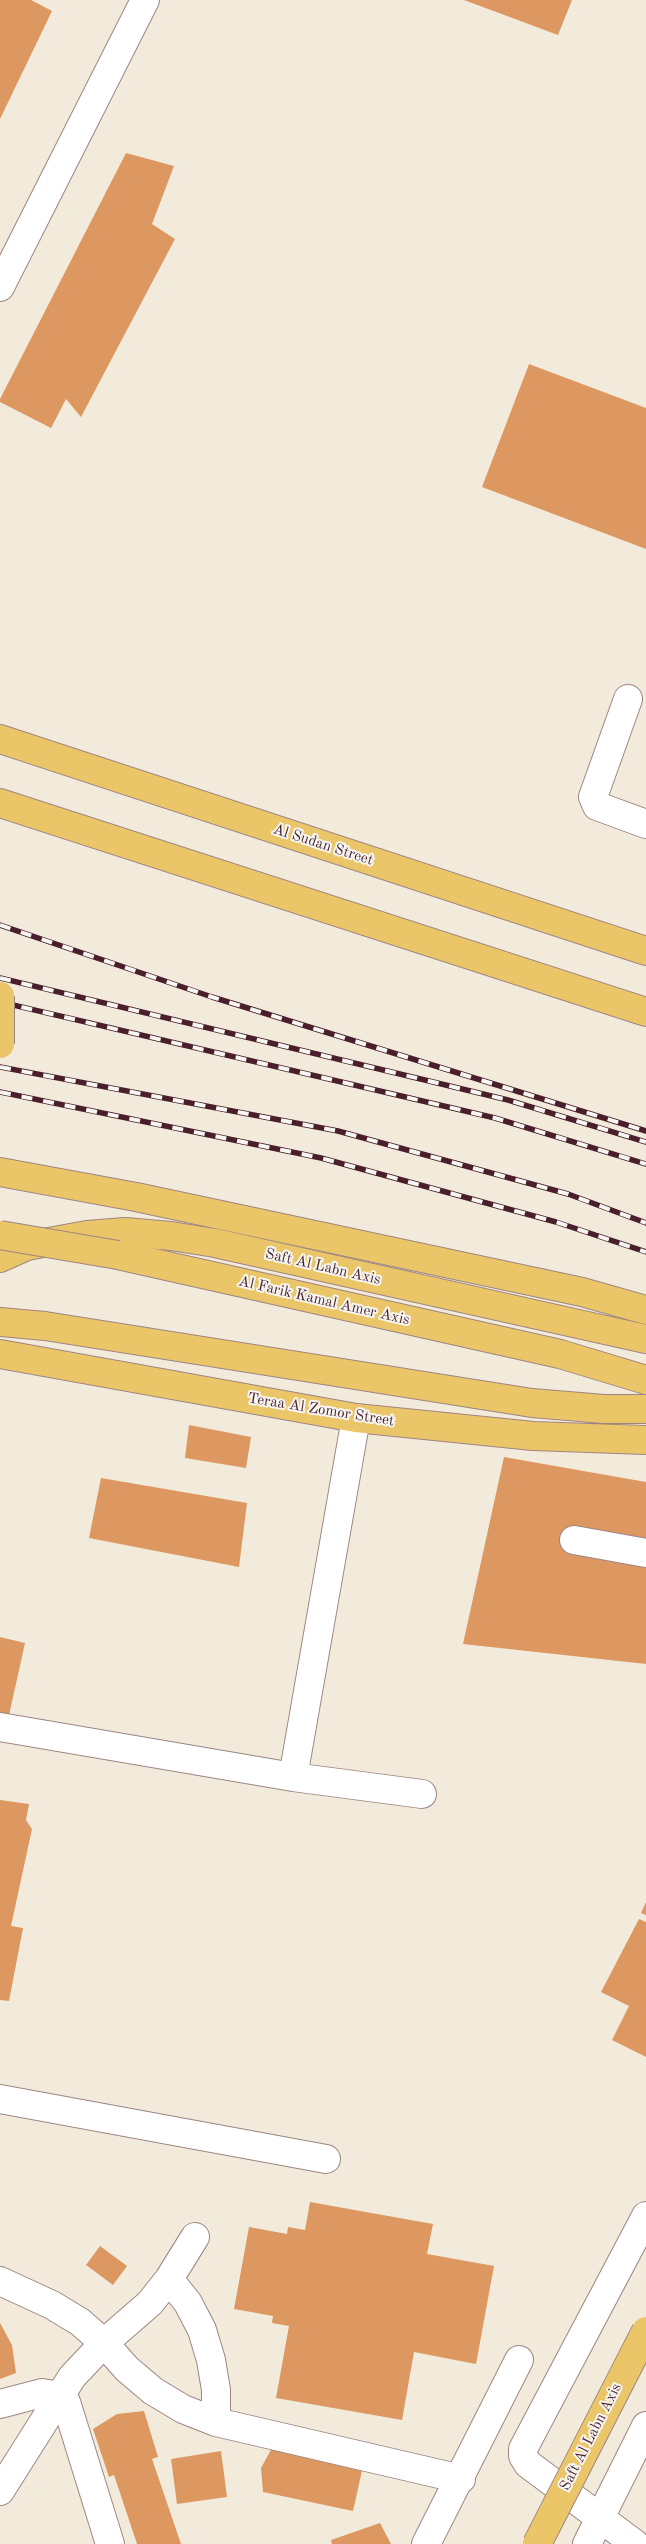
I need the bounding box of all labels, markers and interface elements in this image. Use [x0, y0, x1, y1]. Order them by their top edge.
street label: Al Sudan Street [271, 820, 375, 870]
street label: Saft Al Labn Axis [263, 1245, 383, 1289]
street label: Al Farik Kamal Amer Axis [237, 1273, 411, 1329]
street label: Teraa Al Zomor Street [246, 1390, 396, 1430]
street label: Saft Al Labn Axis [556, 2380, 626, 2494]

